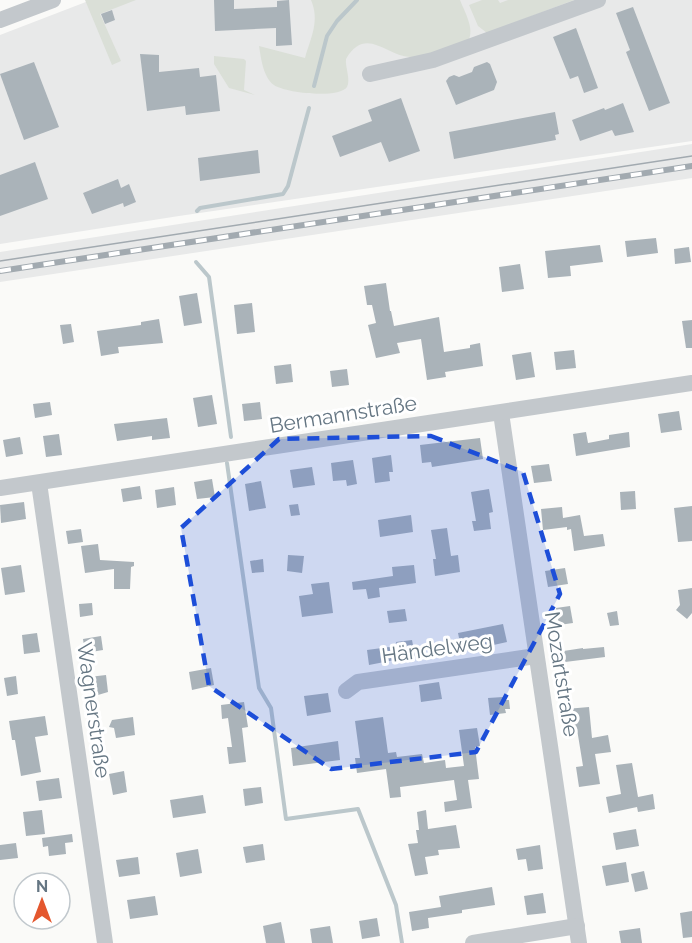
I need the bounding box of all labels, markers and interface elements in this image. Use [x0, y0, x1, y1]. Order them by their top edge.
street label: Bermannstraße [268, 390, 418, 438]
street label: Mozartstraße [540, 610, 584, 738]
street label: Händelweg [380, 628, 494, 668]
street label: Wagnerstraße [72, 640, 116, 780]
north arrow [12, 871, 72, 931]
text: N [36, 877, 48, 896]

